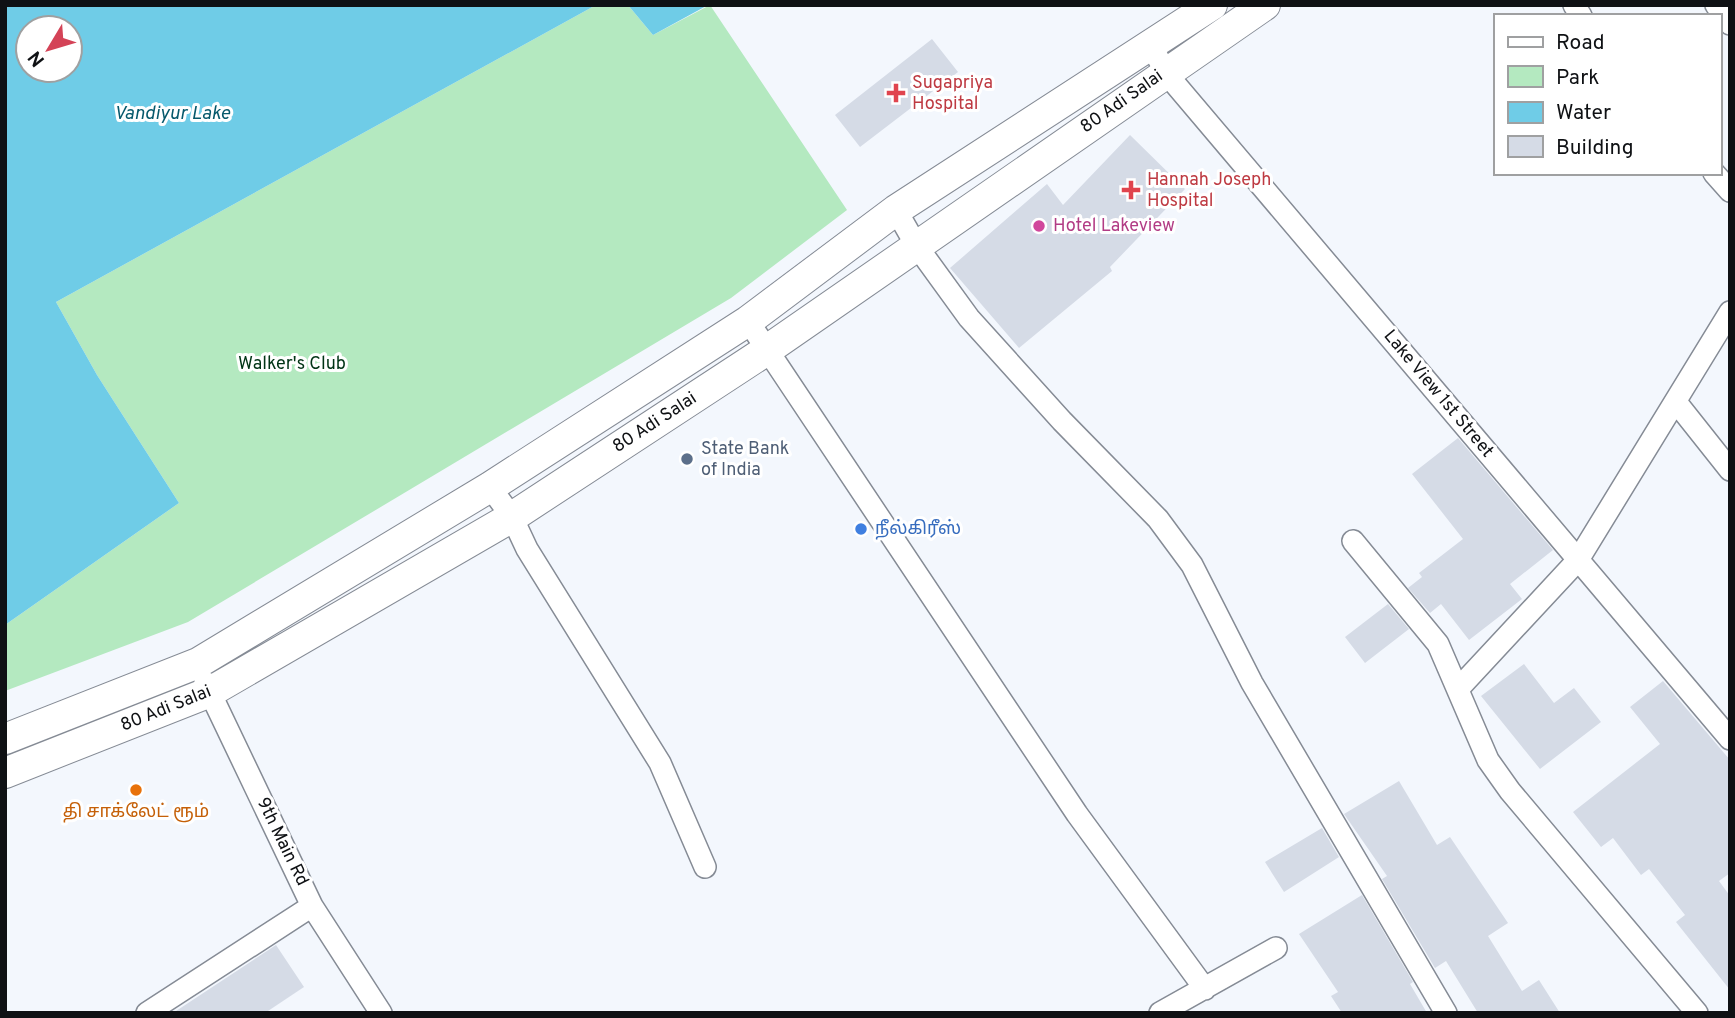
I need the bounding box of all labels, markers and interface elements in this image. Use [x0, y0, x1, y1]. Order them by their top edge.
north arrow [14, 14, 84, 84]
legend [1494, 14, 1721, 175]
text: Road [1556, 30, 1605, 57]
text: N [24, 45, 51, 71]
street label: 80 Adi Salai [1076, 65, 1168, 139]
text: Park [1556, 65, 1599, 92]
place label: Sugapriya Hospital [912, 72, 993, 116]
marker: Sugapriya Hospital [886, 83, 906, 103]
text: Water [1556, 100, 1611, 127]
water label: Vandiyur Lake [114, 102, 230, 126]
text: Building [1556, 135, 1634, 162]
place label: Hannah Joseph Hospital [1147, 169, 1271, 213]
marker: Hannah Joseph Hospital [1121, 180, 1141, 200]
place label: Hotel Lakeview [1053, 215, 1175, 238]
marker: Hotel Lakeview [1031, 218, 1047, 234]
street label: Lake View 1st Street [1378, 325, 1498, 463]
park label: Walker's Club [238, 353, 346, 376]
street label: 80 Adi Salai [609, 387, 701, 459]
place label: State Bank of India [701, 438, 789, 482]
marker: State Bank of India [679, 451, 695, 467]
place label: நீல்கிரீஸ் [875, 518, 961, 541]
marker: நீல்கிரீஸ் [853, 521, 869, 537]
street label: 80 Adi Salai [117, 680, 215, 738]
marker: தி சாக்லேட் ரூம் [128, 782, 144, 798]
street label: 9th Main Rd [251, 794, 313, 890]
place label: தி சாக்லேட் ரூம் [63, 801, 209, 824]

